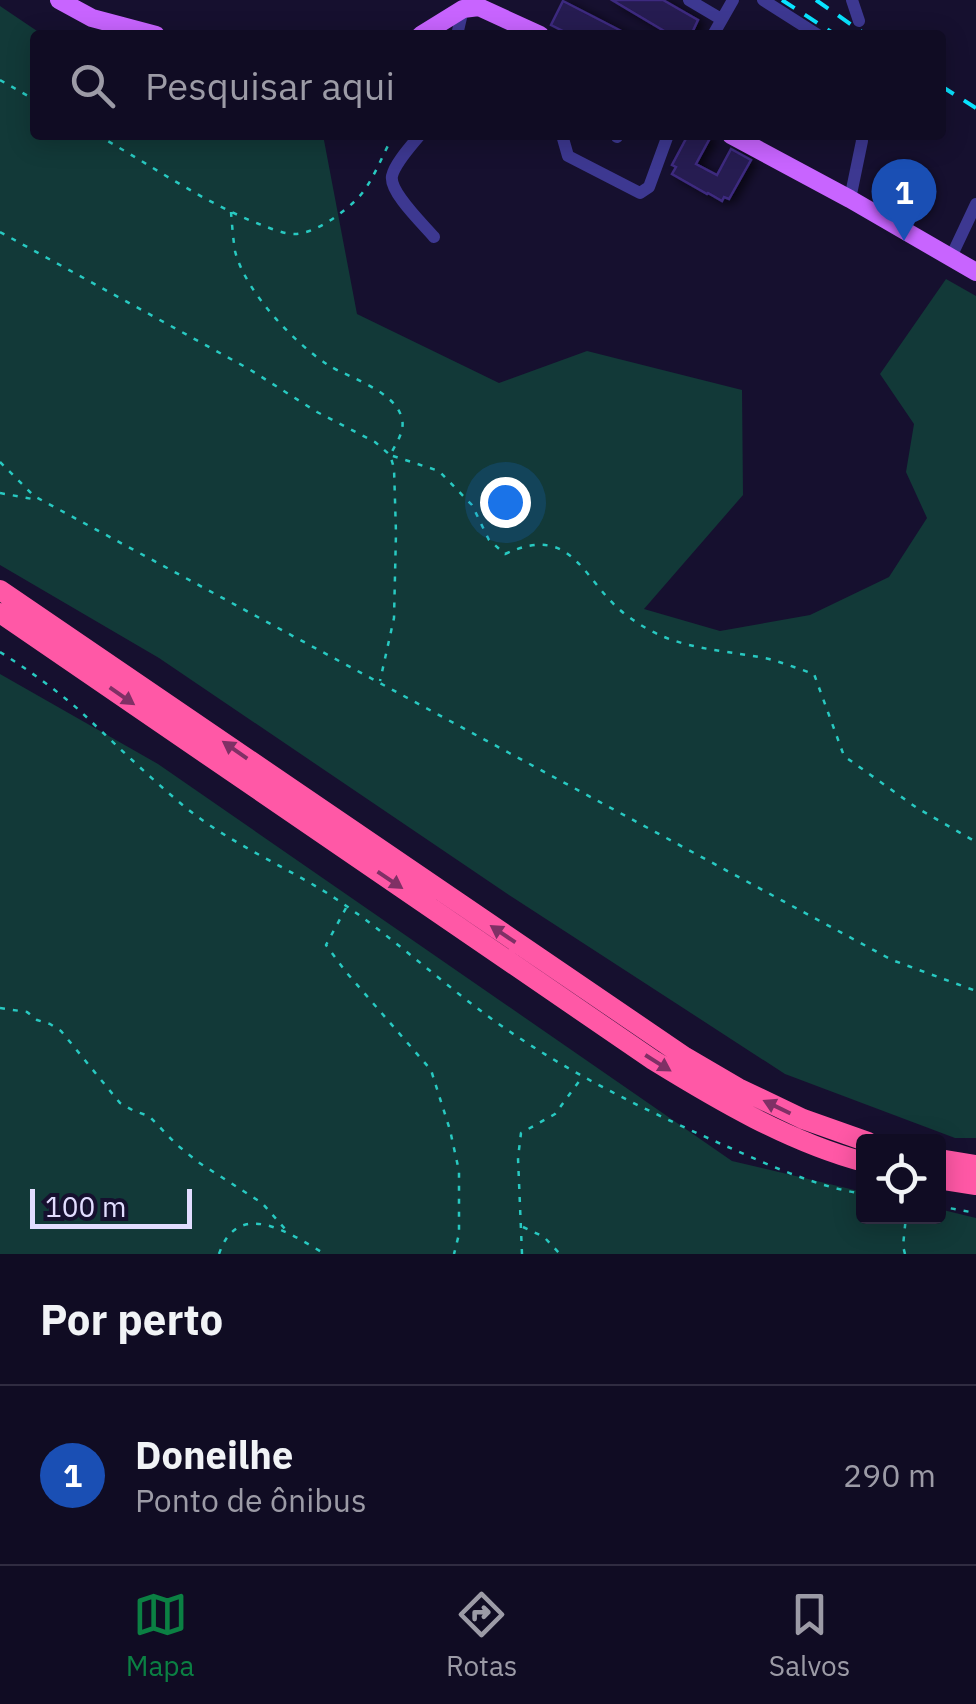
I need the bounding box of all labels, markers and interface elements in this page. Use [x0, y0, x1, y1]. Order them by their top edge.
search box [30, 30, 946, 140]
icon: search [65, 58, 120, 113]
text: Pesquisar aqui [145, 61, 395, 110]
pin: 1 [872, 158, 936, 241]
your location [480, 477, 531, 528]
one-way arrow [109, 686, 136, 705]
one-way arrow [221, 741, 248, 760]
one-way arrow [377, 870, 404, 889]
one-way arrow [489, 925, 516, 944]
one-way arrow [645, 1054, 672, 1072]
one-way arrow [763, 1098, 792, 1115]
map controls [856, 1134, 946, 1224]
button: locate [856, 1134, 946, 1224]
scale bar [30, 1184, 192, 1228]
text: 100 m [45, 1188, 126, 1225]
text: Por perto [40, 1292, 223, 1347]
text: Doneilhe [135, 1430, 293, 1479]
text: 1 [63, 1454, 82, 1496]
text: 290 m [843, 1454, 936, 1496]
text: Ponto de ônibus [135, 1479, 367, 1521]
tab: Mapa [126, 1587, 195, 1684]
tab: Rotas [446, 1587, 518, 1684]
tab: Salvos [769, 1587, 850, 1684]

